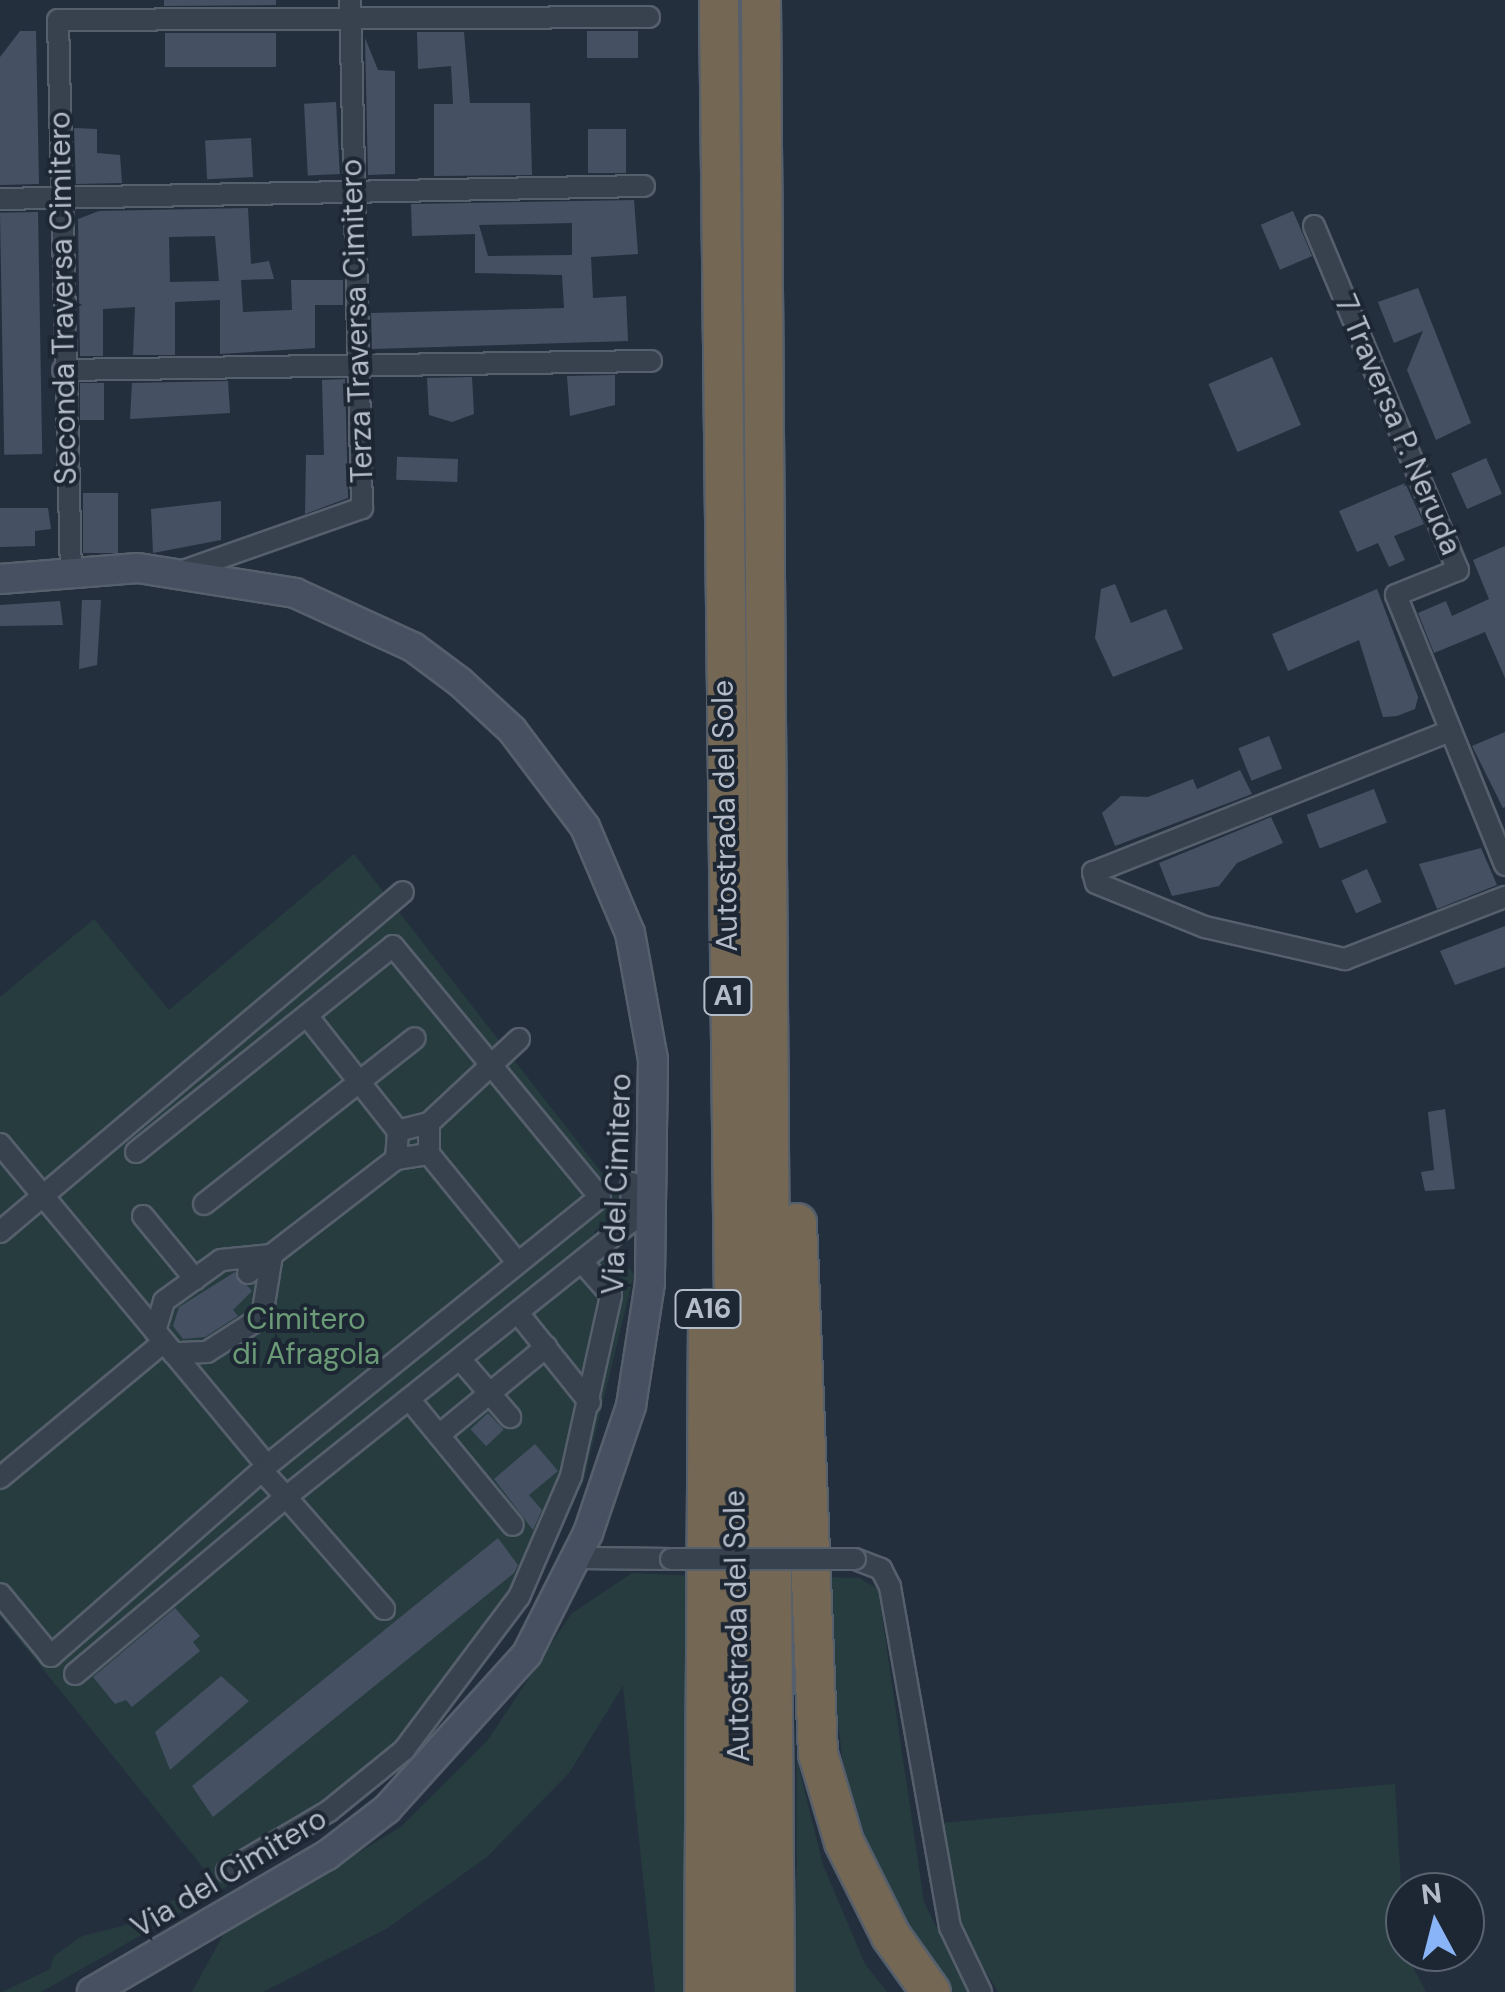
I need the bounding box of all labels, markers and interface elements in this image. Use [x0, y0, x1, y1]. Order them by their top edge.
street label: Seconda Traversa Cimitero [42, 111, 84, 485]
street label: Terza Traversa Cimitero [333, 158, 381, 484]
street label: 7 Traversa P. Neruda [1327, 290, 1469, 560]
street label: Autostrada del Sole [705, 680, 745, 952]
road number: A1 [703, 973, 753, 1019]
street label: Via del Cimitero [595, 1073, 639, 1295]
road number: A16 [673, 1286, 743, 1332]
park label: Cimitero di Afragola [232, 1301, 380, 1372]
street label: Autostrada del Sole [717, 1490, 757, 1762]
street label: Via del Cimitero [125, 1801, 333, 1945]
north arrow [1385, 1872, 1485, 1972]
text: N [1419, 1874, 1444, 1913]

